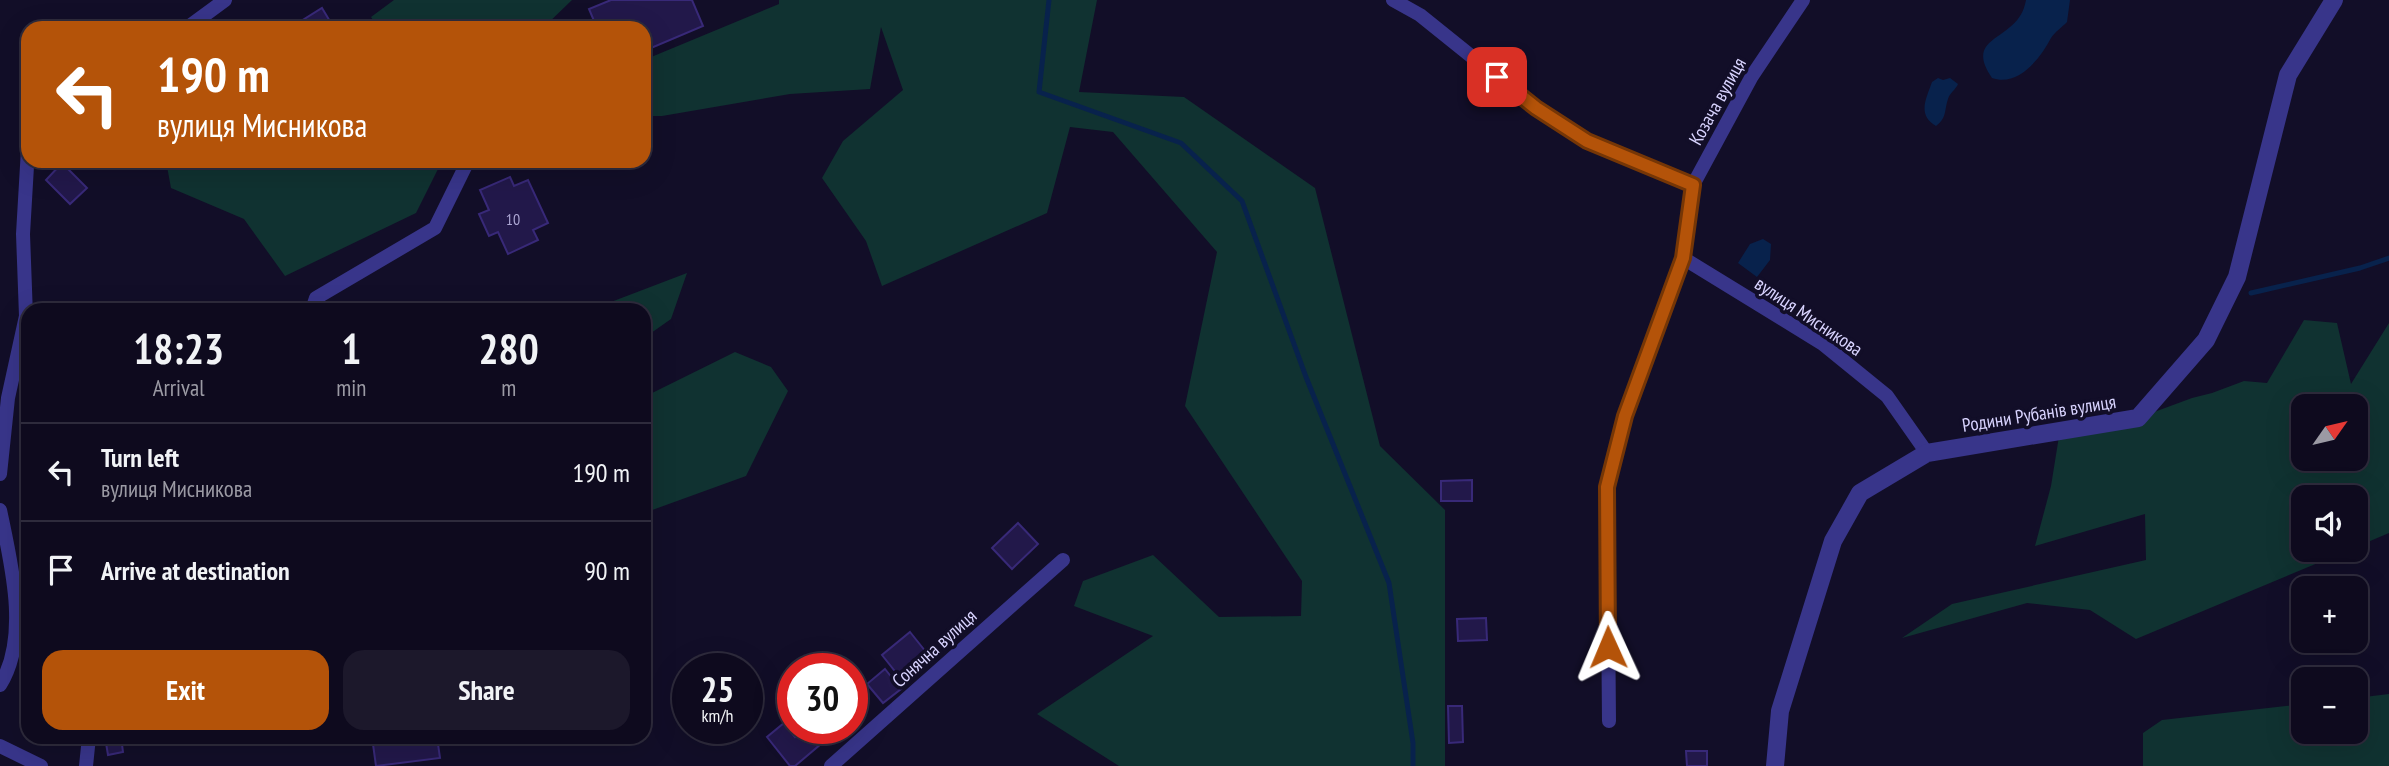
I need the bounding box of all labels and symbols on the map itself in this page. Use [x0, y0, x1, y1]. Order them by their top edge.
pin [1467, 47, 1527, 107]
street label: Козача вулиця [1683, 53, 1751, 149]
house number: 10 [506, 209, 520, 229]
street label: вулиця Мисникова [1751, 271, 1867, 361]
street label: Родини Рубанів вулиця [1960, 389, 2118, 437]
north arrow [2291, 394, 2368, 471]
street label: Сонячна вулиця [887, 604, 981, 692]
position arrow [1571, 610, 1645, 684]
speed limit sign: 30 [777, 653, 868, 744]

